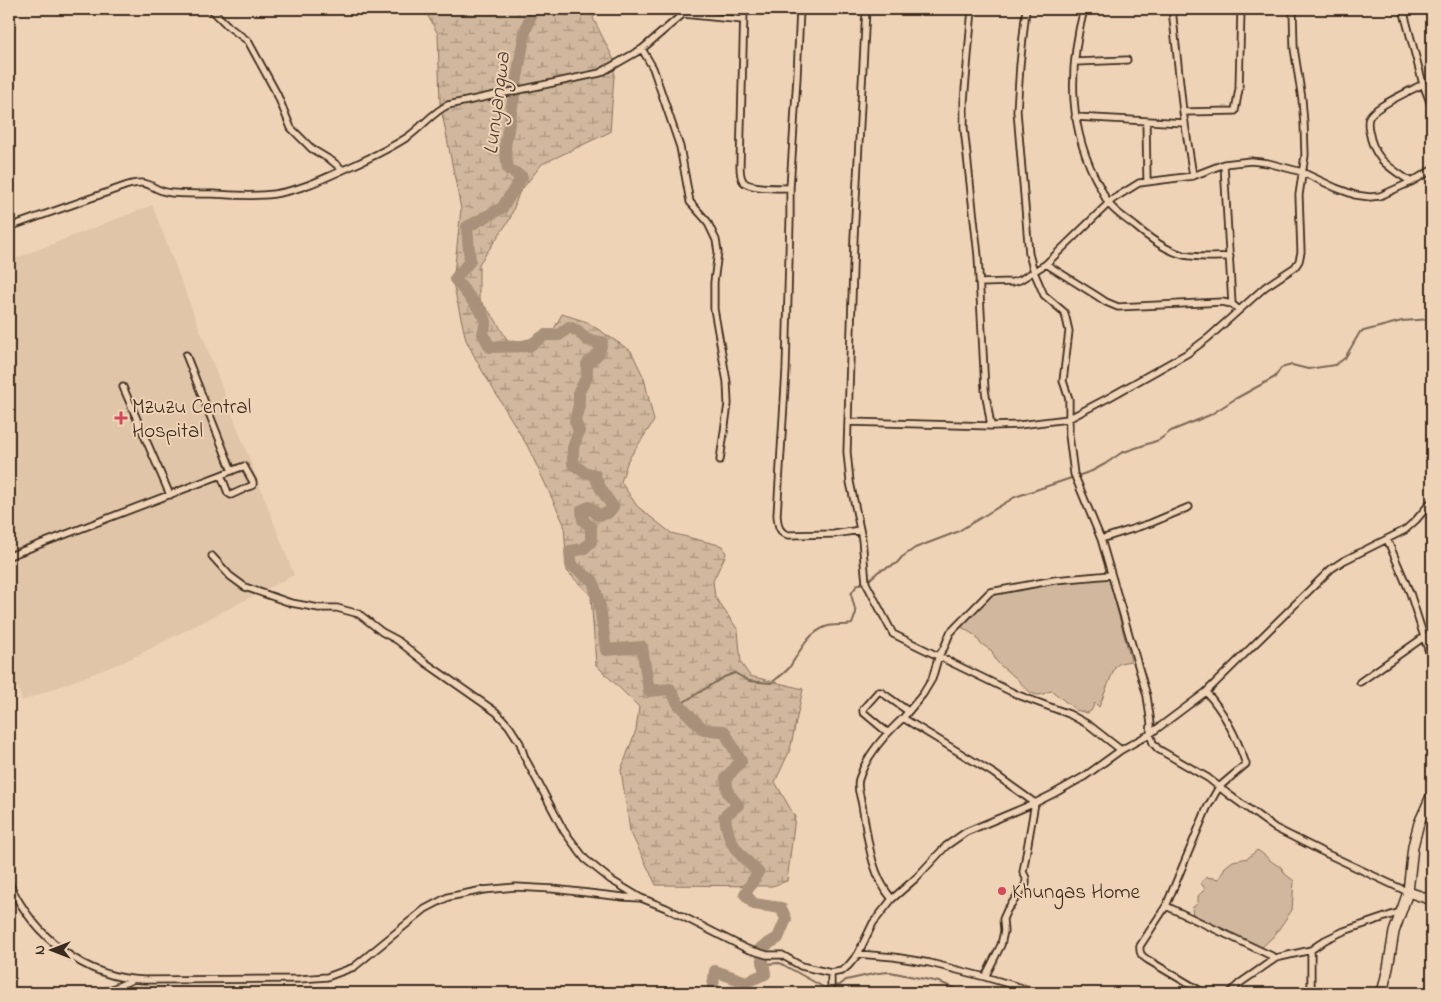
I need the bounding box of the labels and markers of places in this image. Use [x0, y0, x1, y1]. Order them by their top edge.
place label: Mzuzu Central Hospital [132, 393, 251, 447]
marker: Mzuzu Central Hospital [114, 411, 128, 425]
place label: Khungas Home [1012, 878, 1141, 910]
marker: Khungas Home [996, 885, 1008, 897]

